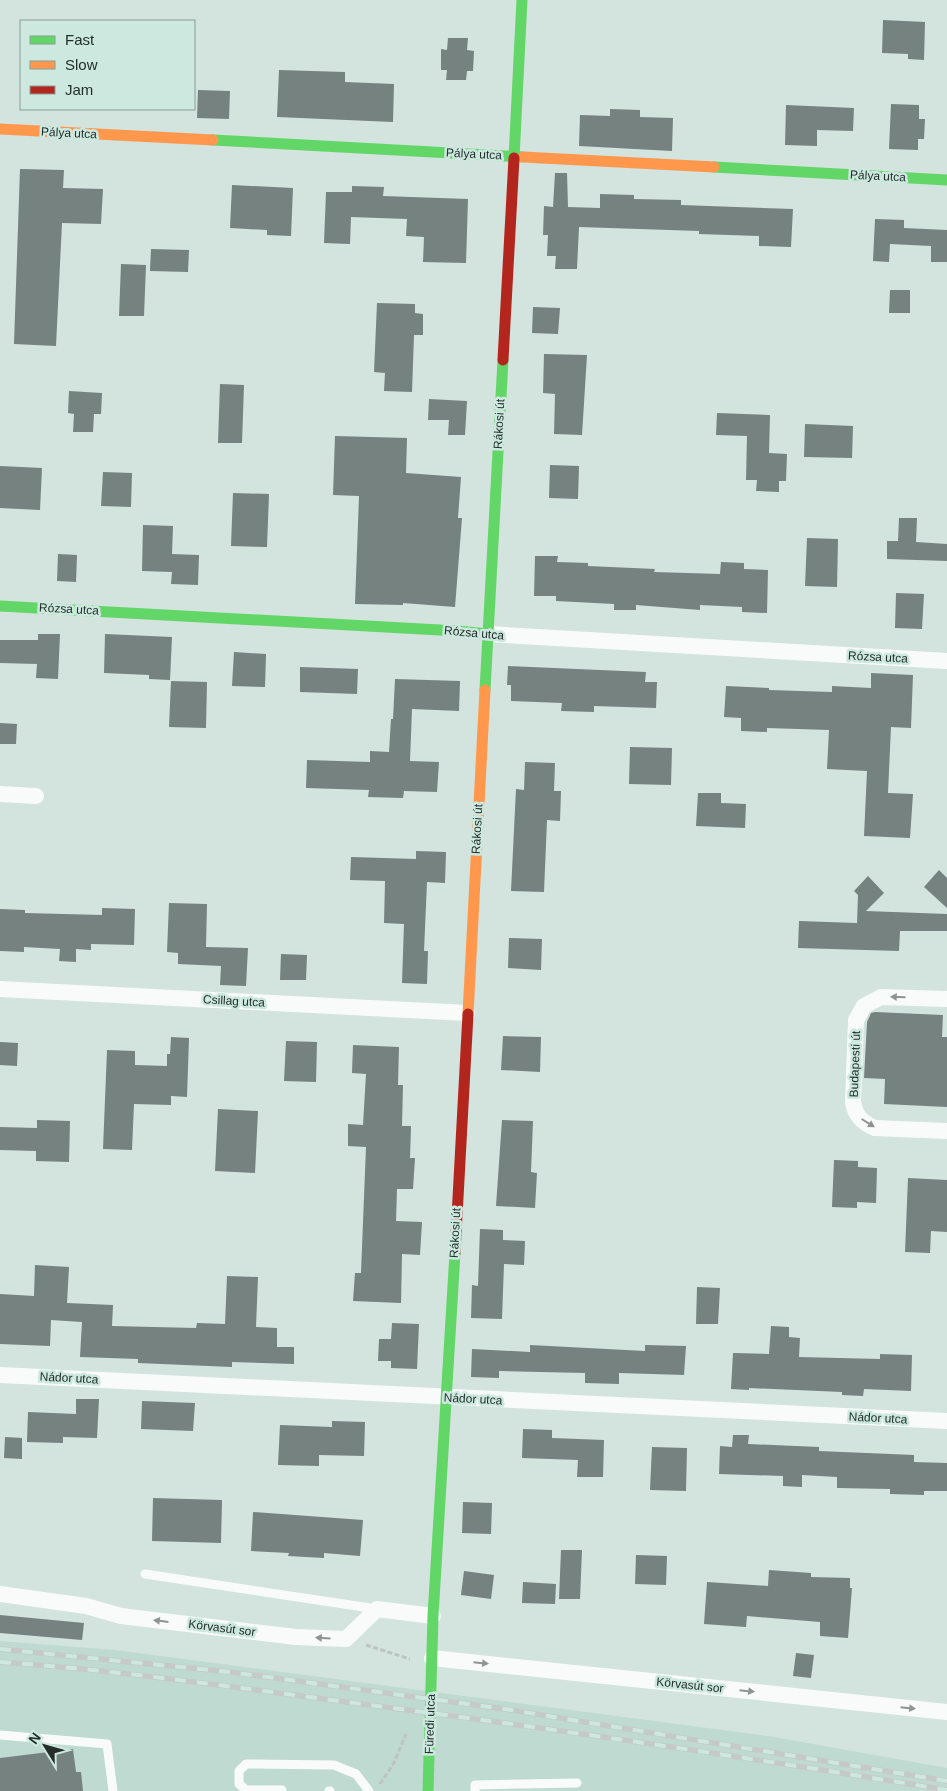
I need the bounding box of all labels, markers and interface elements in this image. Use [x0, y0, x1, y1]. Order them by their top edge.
legend [20, 20, 195, 110]
text: Fast [65, 31, 95, 48]
text: Slow [65, 56, 98, 73]
text: Jam [65, 81, 93, 98]
street label: Pálya utca [41, 125, 98, 141]
street label: Pálya utca [446, 146, 503, 162]
street label: Pálya utca [850, 168, 907, 184]
street label: Rákosi út [491, 398, 507, 449]
street label: Rózsa utca [39, 600, 100, 618]
street label: Rózsa utca [443, 623, 505, 643]
street label: Rózsa utca [848, 648, 909, 666]
street label: Rákosi út [469, 803, 485, 854]
street label: Csillag utca [203, 992, 266, 1010]
one-way arrow [890, 993, 906, 1001]
street label: Budapesti út [847, 1030, 863, 1098]
one-way arrow [861, 1119, 874, 1128]
street label: Rákosi út [447, 1207, 463, 1258]
street label: Nádor utca [39, 1369, 99, 1387]
street label: Nádor utca [443, 1390, 503, 1408]
street label: Nádor utca [848, 1409, 908, 1427]
one-way arrow [153, 1617, 169, 1625]
street label: Körvasút sor [188, 1617, 256, 1639]
one-way arrow [315, 1633, 331, 1641]
one-way arrow [473, 1659, 489, 1667]
street label: Körvasút sor [656, 1675, 724, 1695]
one-way arrow [739, 1687, 755, 1695]
street label: Füredi utca [422, 1693, 438, 1754]
one-way arrow [900, 1704, 916, 1712]
north arrow [20, 1721, 70, 1771]
text: N [25, 1729, 44, 1747]

